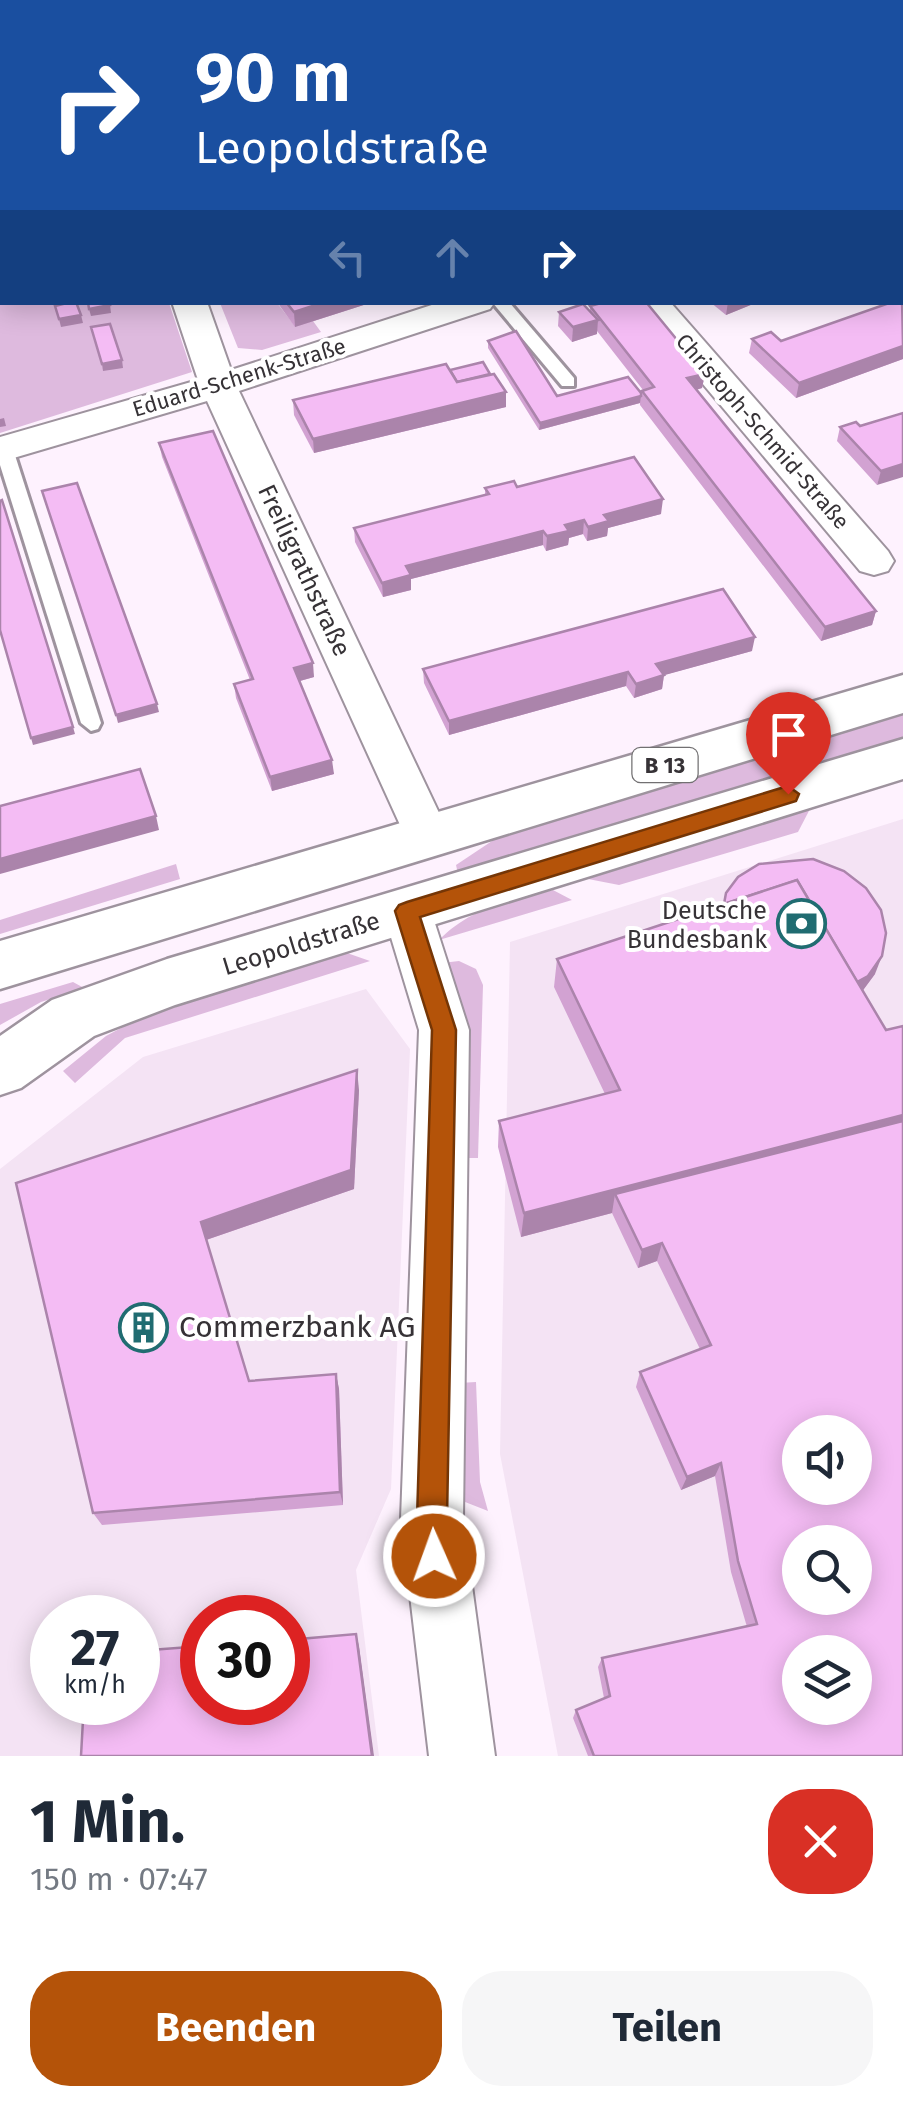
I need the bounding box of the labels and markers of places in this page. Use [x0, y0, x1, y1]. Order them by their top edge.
pin [746, 692, 831, 795]
place label: Deutsche Bundesbank [627, 896, 767, 955]
bank icon: Deutsche Bundesbank [776, 898, 828, 950]
building icon: Commerzbank AG [118, 1301, 170, 1353]
place label: Commerzbank AG [179, 1309, 415, 1345]

